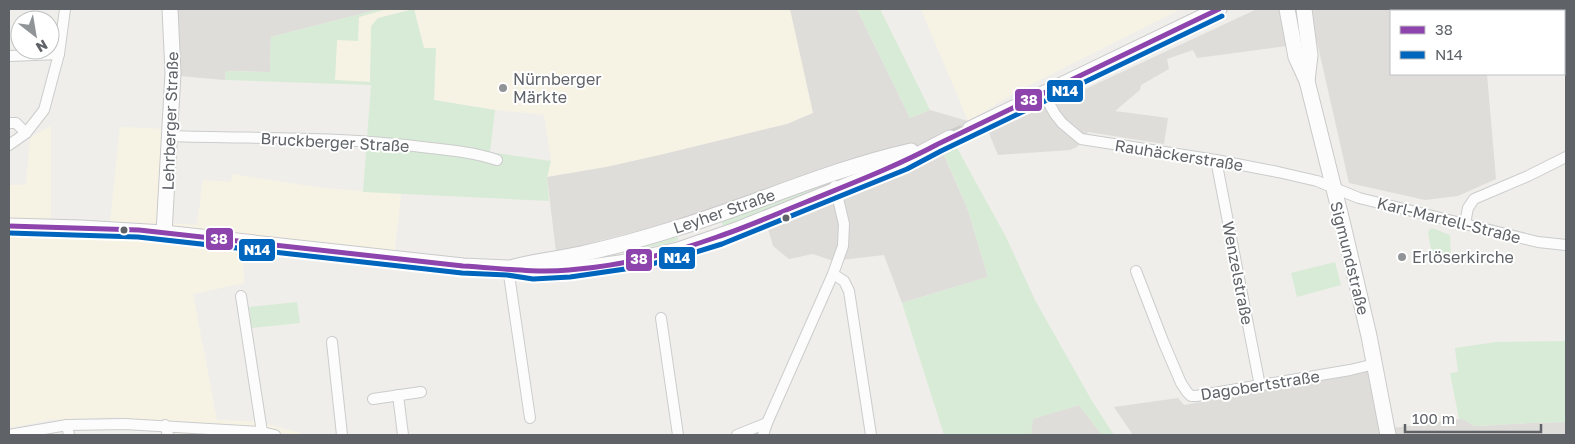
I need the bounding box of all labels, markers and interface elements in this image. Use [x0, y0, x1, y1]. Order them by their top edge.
north arrow [10, 10, 60, 60]
legend [1390, 10, 1565, 75]
text: 38 [1435, 20, 1453, 38]
text: N [33, 37, 51, 57]
text: N14 [1435, 45, 1463, 63]
street label: Lehrberger Straße [158, 51, 182, 191]
place label: Nürnberger Märkte [513, 69, 601, 107]
line badge: N14 [1046, 79, 1084, 103]
marker: Nürnberger Märkte [497, 82, 509, 94]
text: N14 [1052, 82, 1079, 99]
line badge: 38 [1014, 88, 1043, 112]
text: 38 [1020, 91, 1038, 108]
street label: Bruckberger Straße [260, 128, 410, 156]
street label: Rauhäckerstraße [1113, 135, 1245, 175]
street label: Leyher Straße [671, 184, 777, 238]
street label: Karl-Martell-Straße [1375, 192, 1523, 248]
street label: Sigmundstraße [1326, 199, 1374, 317]
unlabelled marker [781, 213, 791, 223]
street label: Wenzelstraße [1218, 220, 1258, 326]
unlabelled marker [119, 225, 129, 235]
line badge: 38 [205, 227, 234, 251]
text: 38 [210, 230, 228, 247]
line badge: N14 [238, 238, 276, 262]
text: N14 [244, 241, 271, 258]
line badge: N14 [658, 246, 696, 270]
place label: Erlöserkirche [1412, 247, 1514, 267]
line badge: 38 [625, 248, 653, 272]
text: N14 [664, 249, 691, 266]
text: 38 [630, 250, 648, 267]
marker: Erlöserkirche [1396, 251, 1408, 263]
street label: Dagobertstraße [1199, 366, 1321, 404]
scale bar [1405, 402, 1541, 434]
text: 100 m [1412, 409, 1455, 427]

